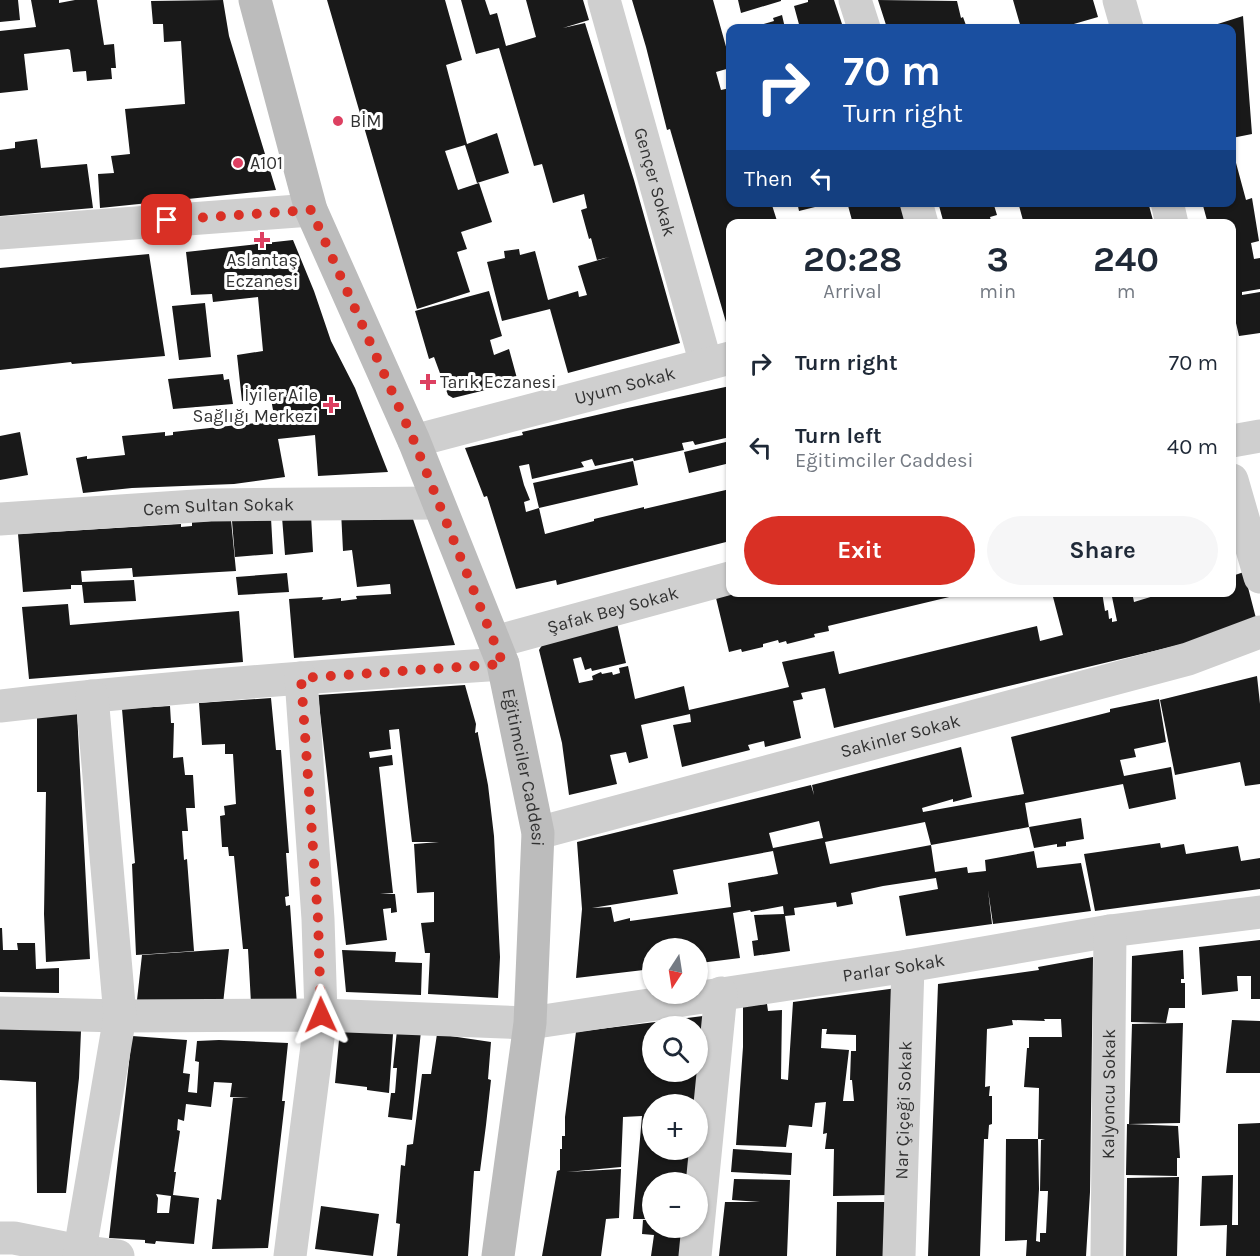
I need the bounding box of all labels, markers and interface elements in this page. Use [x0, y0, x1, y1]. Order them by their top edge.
text: 70 m [843, 46, 941, 96]
icon: right [744, 48, 822, 126]
text: Turn right [843, 97, 963, 129]
place label: BİM [350, 110, 381, 132]
marker: BİM [331, 114, 345, 128]
street label: Gençer Sokak [629, 125, 681, 239]
place label: A101 [250, 152, 283, 174]
marker: A101 [231, 156, 245, 170]
icon: left [805, 162, 838, 195]
text: Then [744, 166, 793, 192]
pin [141, 194, 192, 245]
icon: arrive [150, 203, 183, 236]
marker: Aslantaş Eczanesi [255, 233, 269, 247]
text: 20:28 [803, 238, 902, 280]
text: 3 [986, 238, 1009, 280]
text: 240 [1093, 238, 1159, 280]
place label: Aslantaş Eczanesi [226, 249, 298, 292]
text: Arrival [823, 280, 882, 303]
text: min [979, 280, 1016, 303]
text: m [1117, 280, 1135, 303]
icon: right [744, 347, 777, 380]
text: Turn right [795, 350, 898, 376]
text: 70 m [1169, 350, 1218, 376]
street label: Uyum Sokak [572, 362, 678, 409]
place label: Tarık Eczanesi [440, 371, 556, 393]
marker: Tarık Eczanesi [421, 375, 435, 389]
place label: İyiler Aile Sağlığı Merkezi [193, 384, 318, 427]
marker: İyiler Aile Sağlığı Merkezi [322, 396, 340, 414]
text: Turn left [795, 423, 882, 449]
icon: left [744, 431, 777, 464]
text: 40 m [1167, 434, 1218, 460]
text: Eğitimciler Caddesi [795, 449, 974, 472]
street label: Cem Sultan Sokak [142, 493, 294, 520]
button: Exit [744, 516, 975, 585]
button: Share [987, 516, 1218, 585]
street label: Şafak Bey Sokak [544, 582, 681, 638]
street label: Eğitimciler Caddesi [497, 686, 549, 847]
street label: Sakinler Sokak [838, 709, 963, 763]
north arrow [642, 938, 708, 1004]
map controls [642, 938, 708, 1238]
street label: Parlar Sokak [841, 949, 946, 987]
position arrow [289, 983, 353, 1047]
button: search [642, 1016, 708, 1082]
street label: Kalyoncu Sokak [1097, 1029, 1120, 1159]
street label: Nar Çiçeği Sokak [890, 1040, 917, 1180]
button: + [642, 1094, 708, 1160]
button: − [642, 1172, 708, 1238]

